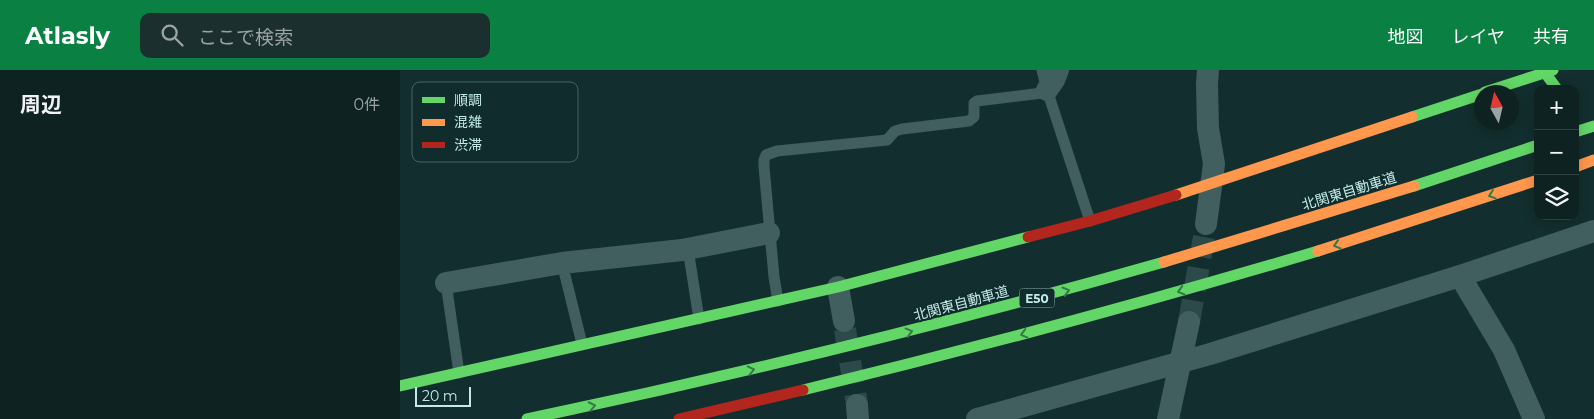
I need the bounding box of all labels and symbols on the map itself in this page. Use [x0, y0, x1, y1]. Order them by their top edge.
legend [412, 82, 578, 162]
north arrow [1474, 85, 1519, 130]
text: 順調 [454, 91, 482, 109]
text: 混雑 [454, 113, 482, 131]
text: 渋滞 [454, 136, 482, 154]
street label: 北関東自動車道 [1300, 168, 1398, 214]
one-way arrow [1488, 190, 1496, 200]
one-way arrow [1333, 239, 1342, 249]
street label: 北関東自動車道 [911, 282, 1011, 324]
one-way arrow [1177, 285, 1185, 296]
one-way arrow [1061, 286, 1069, 296]
road number: E50 [1020, 288, 1054, 308]
one-way arrow [904, 327, 913, 338]
one-way arrow [1020, 328, 1029, 339]
one-way arrow [746, 365, 755, 376]
scale bar [415, 384, 471, 407]
one-way arrow [588, 401, 597, 411]

